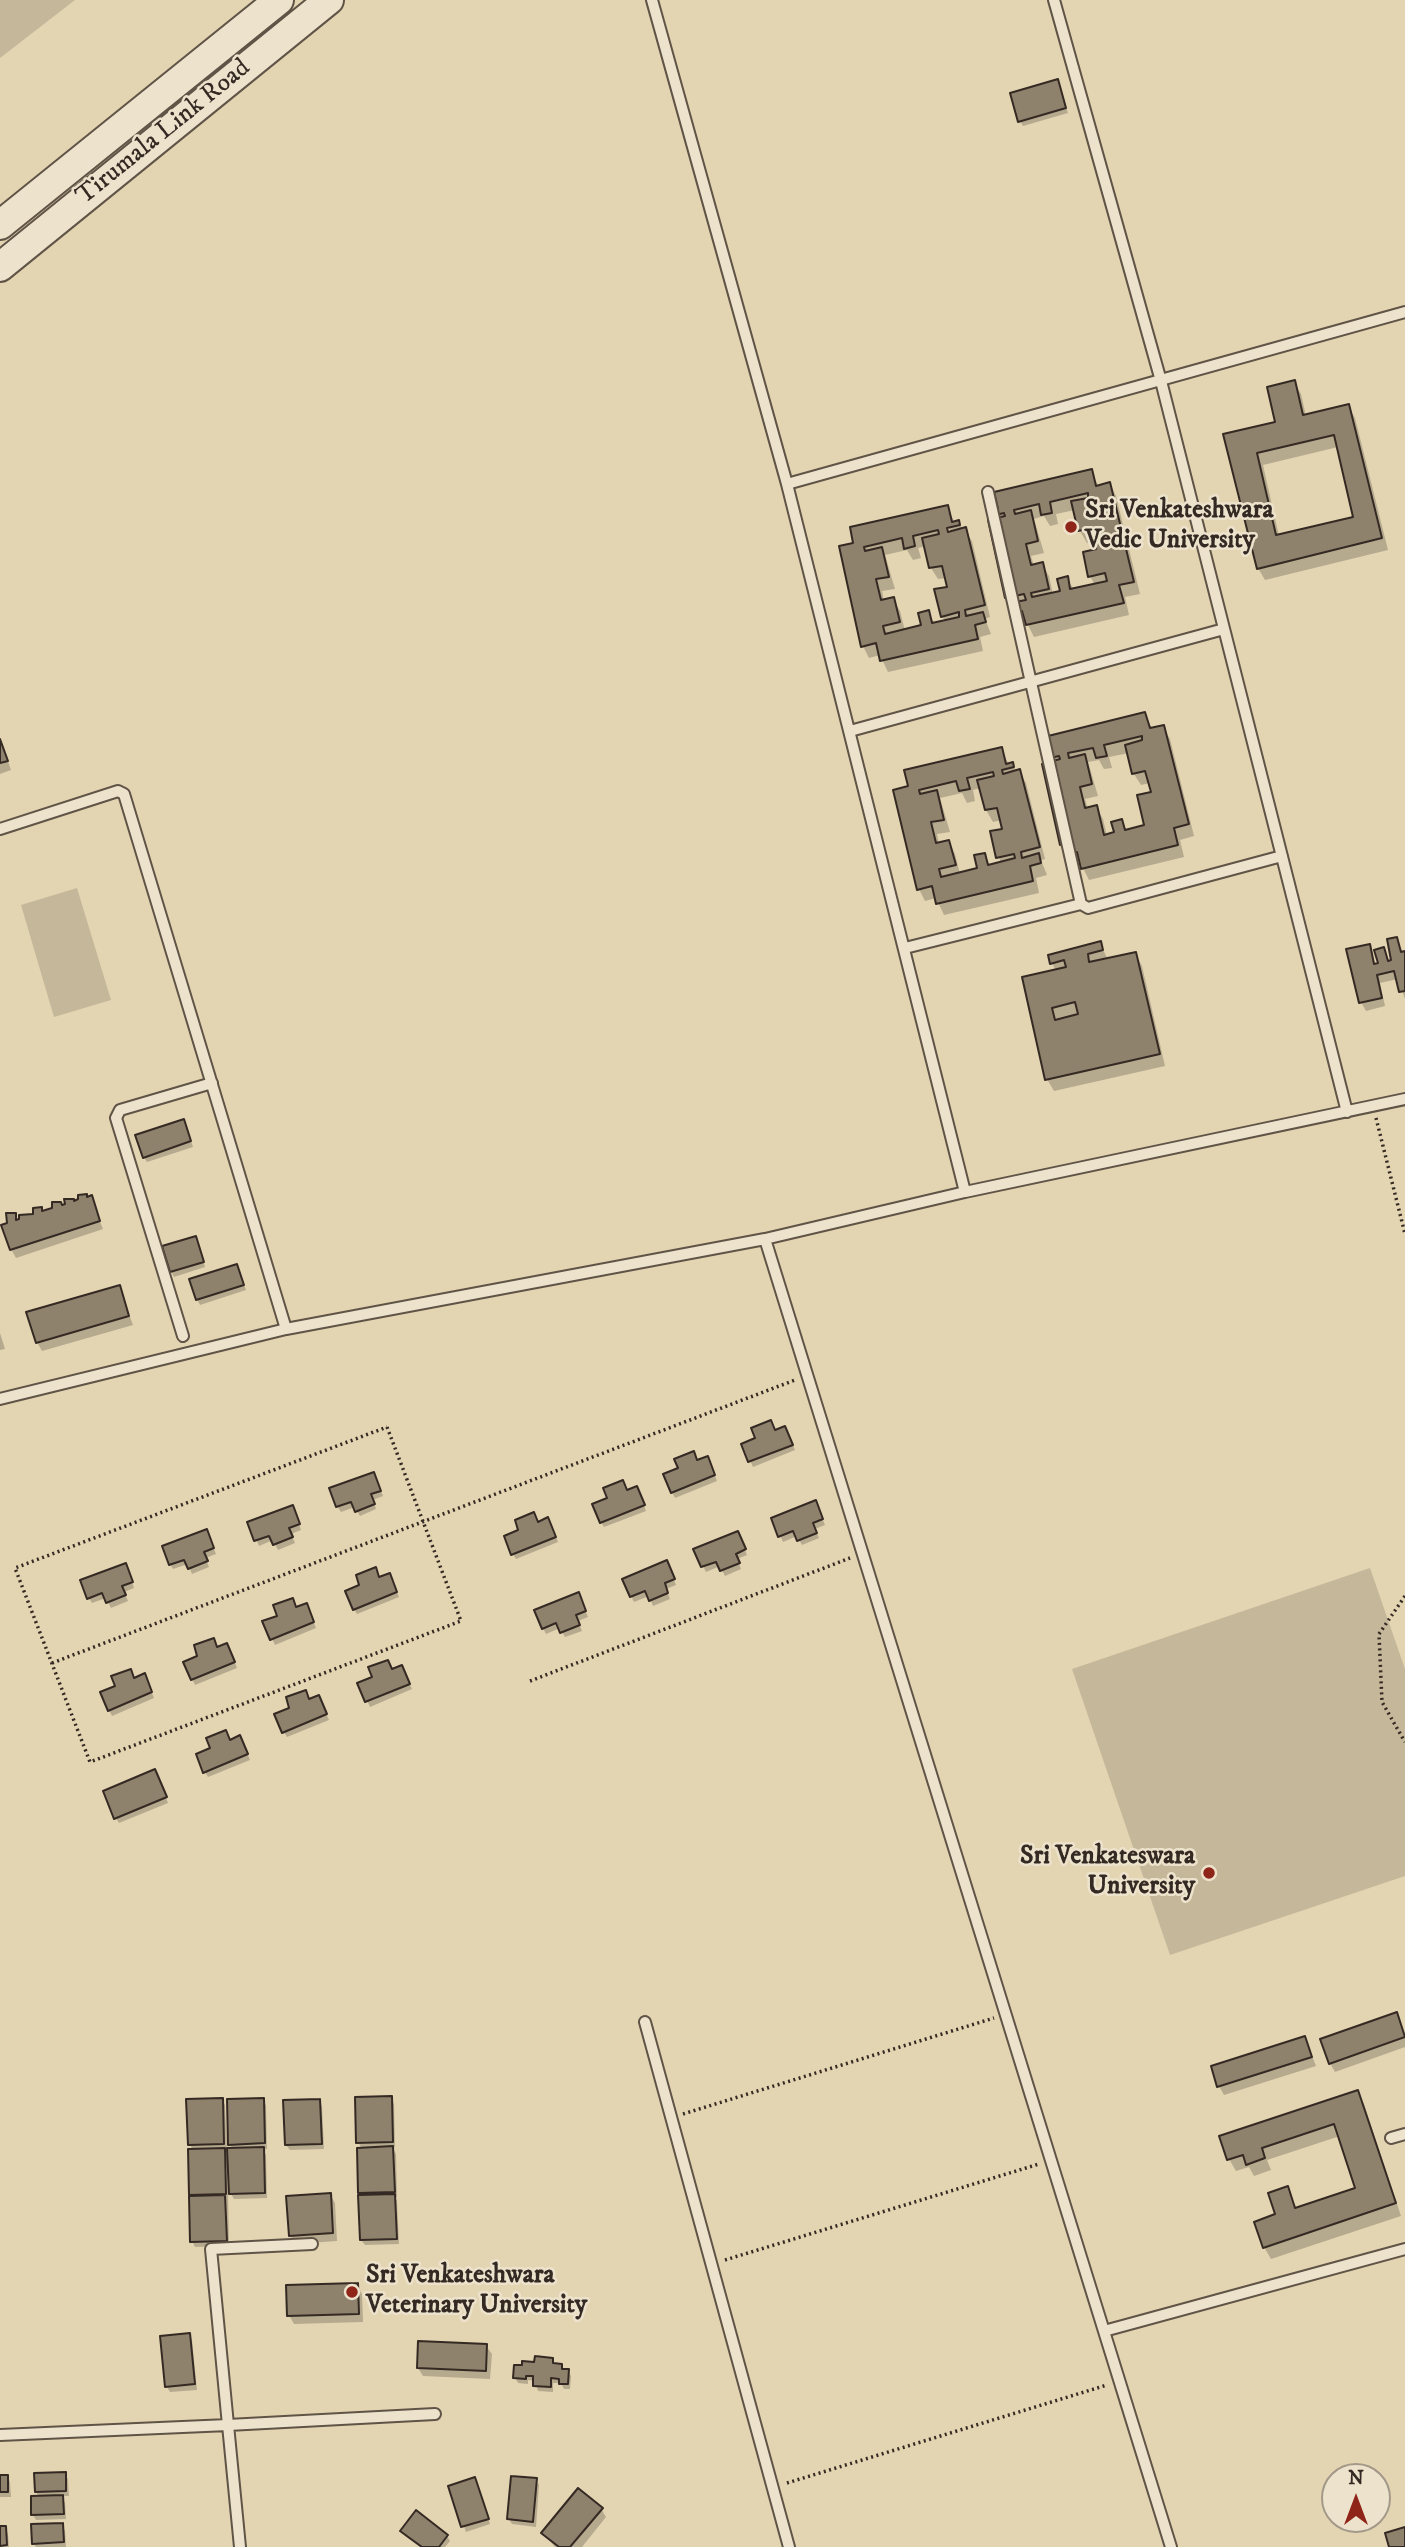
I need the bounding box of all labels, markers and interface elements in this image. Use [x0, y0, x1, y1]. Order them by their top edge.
street label: Tirumala Link Road [71, 53, 257, 213]
place label: Sri Venkateshwara Vedic University [1085, 496, 1273, 558]
marker: Sri Venkateshwara Vedic University [1063, 519, 1079, 535]
place label: Sri Venkateswara University [1020, 1842, 1195, 1904]
marker: Sri Venkateswara University [1201, 1865, 1217, 1881]
place label: Sri Venkateshwara Veterinary University [366, 2261, 587, 2322]
marker: Sri Venkateshwara Veterinary University [344, 2284, 360, 2300]
north arrow [1321, 2463, 1391, 2533]
text: N [1348, 2467, 1364, 2490]

